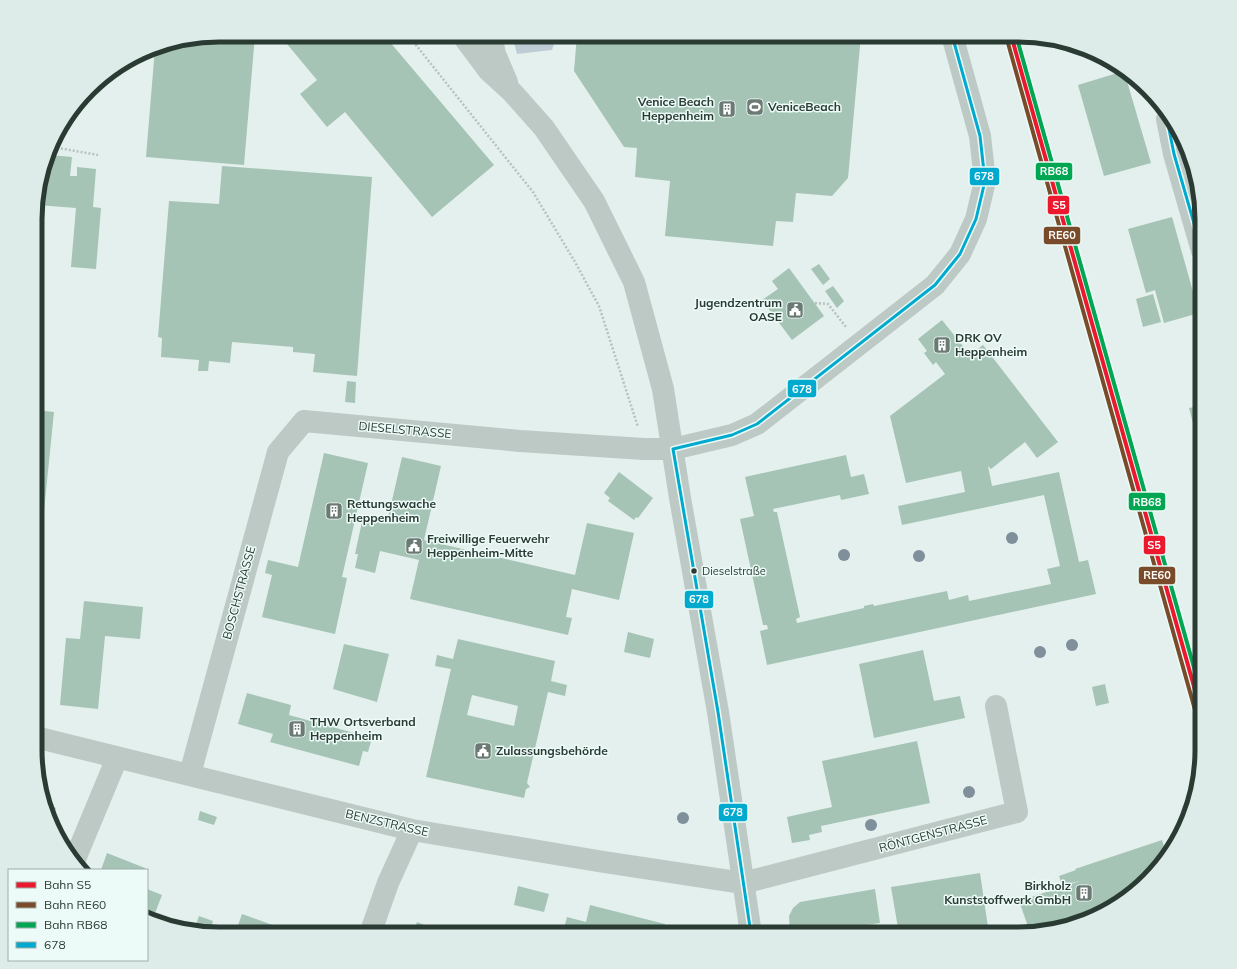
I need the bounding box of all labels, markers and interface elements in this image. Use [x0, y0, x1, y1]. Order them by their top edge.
place label: Venice Beach Heppenheim [637, 94, 714, 123]
sports icon: VeniceBeach [745, 97, 765, 117]
building icon: Venice Beach Heppenheim [717, 99, 737, 119]
place label: VeniceBeach [767, 99, 841, 114]
line badge: RB68 [1035, 162, 1073, 181]
text: RB68 [1040, 164, 1069, 178]
line badge: 678 [969, 167, 1000, 186]
text: 678 [974, 169, 994, 183]
line badge: S5 [1047, 195, 1070, 215]
text: S5 [1052, 198, 1066, 212]
line badge: RE60 [1043, 226, 1081, 245]
text: RE60 [1048, 228, 1076, 242]
place label: Jugendzentrum OASE [695, 295, 782, 324]
public building icon: Jugendzentrum OASE [785, 300, 805, 320]
place label: DRK OV Heppenheim [955, 330, 1028, 359]
building icon: DRK OV Heppenheim [932, 335, 952, 355]
line badge: 678 [787, 379, 817, 398]
text: 678 [792, 382, 812, 396]
street label: DIESELSTRASSE [358, 418, 452, 441]
line badge: RB68 [1128, 492, 1166, 511]
text: RB68 [1133, 495, 1162, 509]
place label: Rettungswache Heppenheim [347, 496, 437, 525]
building icon: Rettungswache Heppenheim [324, 501, 344, 521]
place label: Freiwillige Feuerwehr Heppenheim-Mitte [427, 531, 550, 560]
line badge: S5 [1143, 535, 1166, 555]
public building icon: Freiwillige Feuerwehr Heppenheim-Mitte [404, 536, 424, 556]
text: S5 [1147, 538, 1161, 552]
street label: BOSCHSTRASSE [219, 545, 258, 641]
place label: Dieselstraße [702, 564, 766, 578]
marker: Dieselstraße [689, 566, 699, 576]
line badge: RE60 [1138, 566, 1176, 585]
text: RE60 [1143, 568, 1171, 582]
line badge: 678 [684, 590, 714, 609]
text: 678 [689, 592, 709, 606]
place label: THW Ortsverband Heppenheim [310, 714, 416, 743]
building icon: THW Ortsverband Heppenheim [287, 719, 307, 739]
public building icon: Zulassungsbehörde [473, 741, 493, 761]
place label: Zulassungsbehörde [496, 743, 608, 758]
line badge: 678 [718, 803, 748, 822]
text: 678 [723, 805, 743, 819]
street label: BENZSTRASSE [344, 806, 430, 839]
street label: RÖNTGENSTRASSE [877, 812, 989, 855]
legend [8, 869, 148, 961]
text: Bahn S5 [44, 877, 91, 892]
place label: Birkholz Kunststoffwerk GmbH [944, 878, 1071, 907]
building icon: Birkholz Kunststoffwerk GmbH [1074, 883, 1094, 903]
text: Bahn RE60 [44, 897, 106, 912]
text: Bahn RB68 [44, 917, 107, 932]
text: 678 [44, 937, 66, 952]

